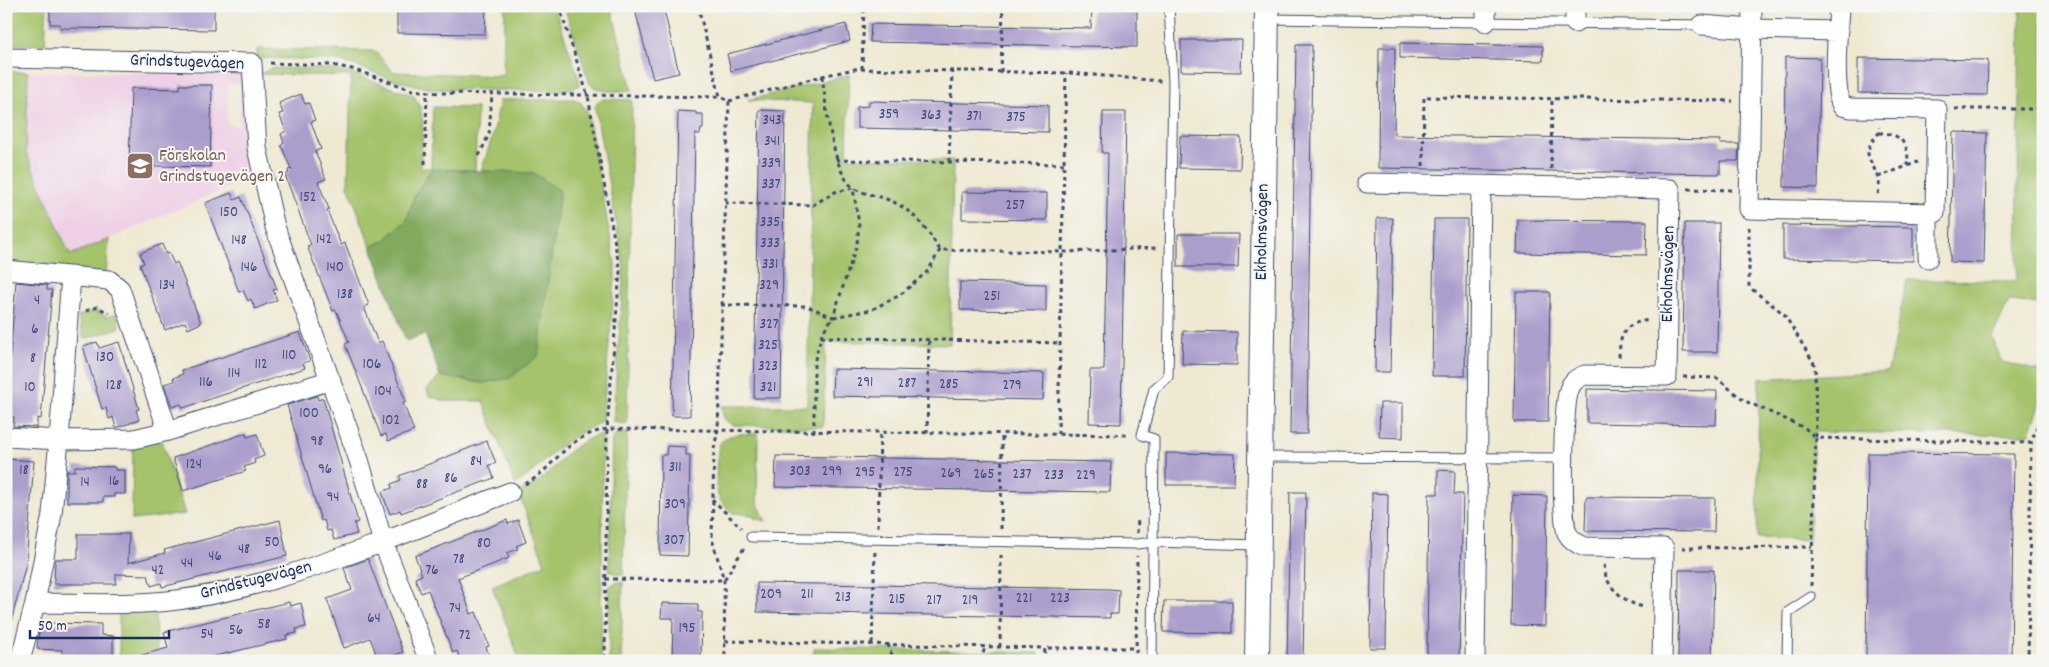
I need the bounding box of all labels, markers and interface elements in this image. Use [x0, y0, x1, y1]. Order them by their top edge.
street label: Grindstugevägen [129, 49, 245, 77]
house number: 359 [879, 104, 899, 126]
house number: 363 [921, 105, 941, 127]
house number: 371 [966, 106, 982, 128]
house number: 375 [1006, 107, 1026, 129]
house number: 343 [762, 110, 782, 132]
house number: 341 [764, 131, 780, 153]
place label: Förskolan Grindstugevägen 2 [159, 144, 285, 190]
school or university icon: Förskolan Grindstugevägen 2 [125, 151, 155, 181]
house number: 339 [761, 153, 781, 175]
house number: 337 [761, 174, 781, 196]
street label: Ekholmsvägen [1250, 183, 1276, 281]
house number: 152 [300, 187, 316, 209]
house number: 257 [1005, 195, 1025, 217]
house number: 150 [220, 202, 238, 224]
house number: 335 [760, 212, 780, 234]
street label: Ekholmsvägen [1656, 225, 1682, 323]
house number: 142 [316, 229, 332, 251]
house number: 148 [231, 230, 247, 252]
house number: 333 [760, 233, 780, 255]
house number: 331 [762, 254, 778, 276]
house number: 146 [241, 257, 257, 279]
house number: 140 [326, 257, 344, 279]
house number: 134 [159, 275, 175, 297]
house number: 329 [759, 275, 779, 297]
house number: 138 [337, 284, 353, 306]
house number: 251 [984, 286, 1000, 308]
house number: 4 [34, 290, 40, 312]
house number: 327 [760, 314, 779, 336]
house number: 6 [31, 319, 39, 341]
house number: 325 [758, 335, 778, 357]
house number: 110 [282, 345, 296, 367]
house number: 130 [96, 347, 114, 369]
house number: 8 [30, 348, 36, 370]
house number: 112 [254, 354, 268, 376]
house number: 106 [363, 354, 381, 376]
house number: 323 [758, 356, 778, 378]
house number: 114 [228, 363, 240, 385]
house number: 116 [199, 372, 213, 394]
house number: 291 [857, 372, 873, 394]
house number: 287 [898, 373, 916, 395]
house number: 285 [939, 374, 959, 396]
house number: 128 [106, 375, 122, 397]
house number: 279 [1002, 375, 1022, 397]
house number: 10 [24, 377, 36, 399]
house number: 321 [760, 377, 776, 399]
house number: 104 [374, 381, 392, 403]
house number: 100 [299, 403, 319, 425]
house number: 102 [382, 410, 400, 432]
house number: 98 [311, 431, 323, 453]
house number: 84 [470, 451, 482, 473]
house number: 124 [186, 454, 202, 476]
house number: 311 [668, 457, 682, 479]
house number: 96 [318, 459, 332, 481]
house number: 18 [19, 460, 29, 482]
house number: 303 [789, 461, 811, 483]
house number: 299 [822, 461, 842, 483]
house number: 295 [855, 462, 875, 484]
house number: 275 [893, 462, 913, 484]
house number: 269 [941, 463, 961, 485]
house number: 265 [974, 464, 994, 486]
house number: 237 [1013, 464, 1032, 486]
house number: 233 [1044, 465, 1064, 487]
house number: 229 [1076, 465, 1096, 487]
house number: 86 [444, 468, 458, 490]
house number: 16 [109, 471, 119, 493]
house number: 14 [80, 472, 90, 494]
house number: 88 [416, 474, 428, 496]
house number: 94 [326, 487, 340, 509]
house number: 309 [664, 494, 686, 516]
house number: 307 [664, 530, 685, 552]
house number: 50 [264, 532, 280, 554]
house number: 80 [477, 533, 491, 555]
house number: 48 [238, 539, 250, 561]
house number: 46 [208, 546, 222, 568]
house number: 78 [453, 549, 465, 571]
house number: 44 [181, 553, 193, 575]
street label: Grindstugevägen [198, 555, 314, 607]
house number: 42 [152, 560, 164, 582]
house number: 76 [425, 560, 439, 582]
house number: 209 [760, 584, 782, 606]
house number: 211 [800, 584, 814, 606]
house number: 213 [835, 587, 851, 609]
house number: 221 [1016, 588, 1032, 610]
house number: 223 [1050, 588, 1070, 610]
house number: 215 [889, 589, 905, 611]
house number: 217 [926, 590, 942, 612]
house number: 219 [962, 590, 978, 612]
house number: 74 [449, 598, 461, 620]
scale bar [30, 607, 169, 639]
house number: 64 [367, 608, 381, 630]
house number: 58 [258, 614, 270, 636]
text: 50 m [38, 616, 67, 638]
house number: 195 [678, 618, 696, 640]
house number: 56 [229, 620, 243, 642]
house number: 54 [200, 624, 214, 646]
house number: 72 [459, 625, 471, 647]

